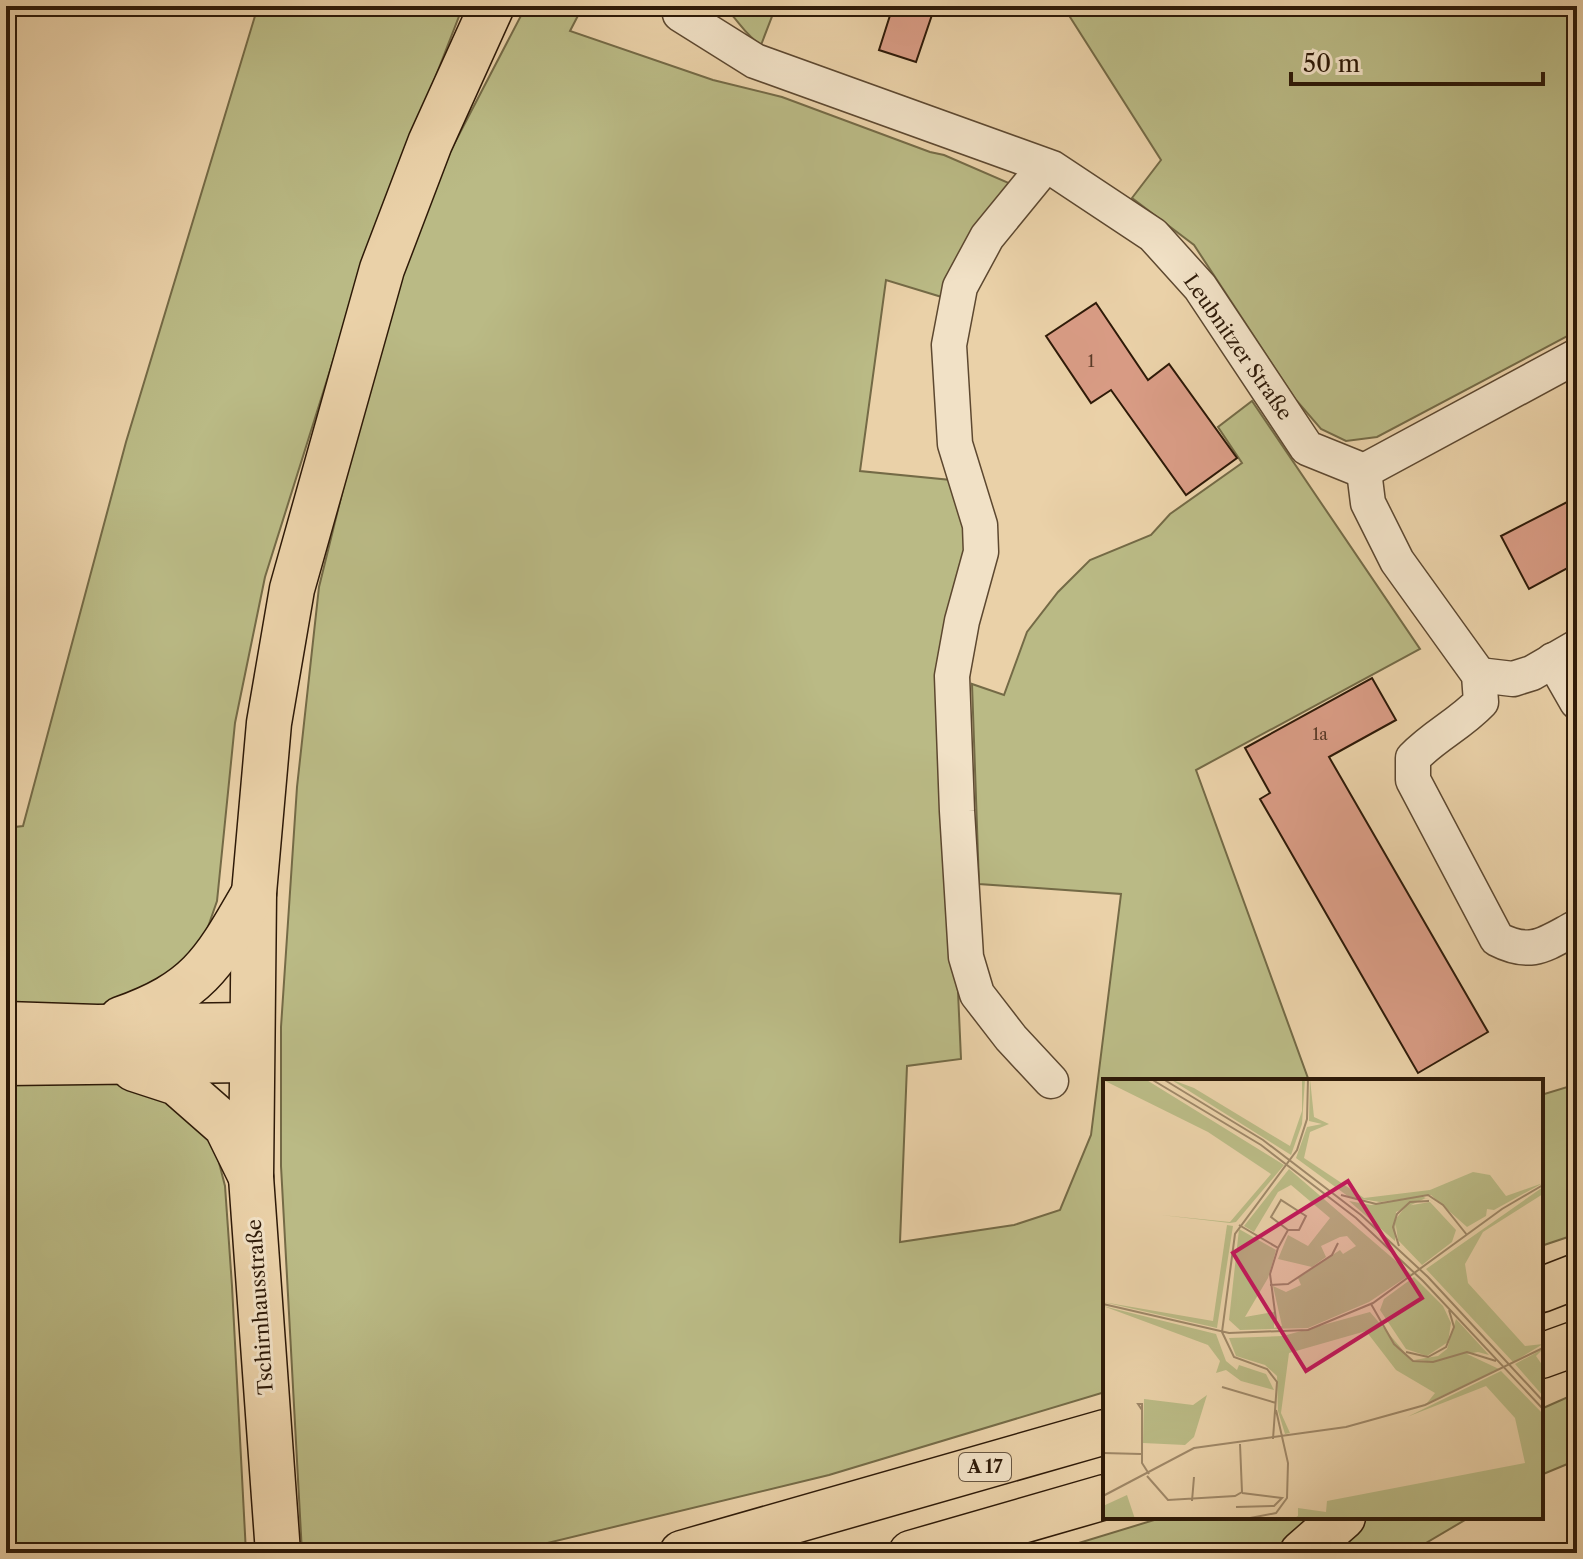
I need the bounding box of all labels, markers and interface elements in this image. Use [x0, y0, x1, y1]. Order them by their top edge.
scale bar [1291, 36, 1543, 86]
text: 50 m [1303, 49, 1360, 78]
street label: Leubnitzer Straße [1179, 270, 1297, 424]
house number: 1 [1088, 351, 1095, 371]
house number: 1a [1312, 724, 1328, 744]
inset map [1103, 1079, 1543, 1519]
street label: Tschirnhausstraße [242, 1218, 278, 1396]
road number: A 17 [959, 1453, 1011, 1481]

